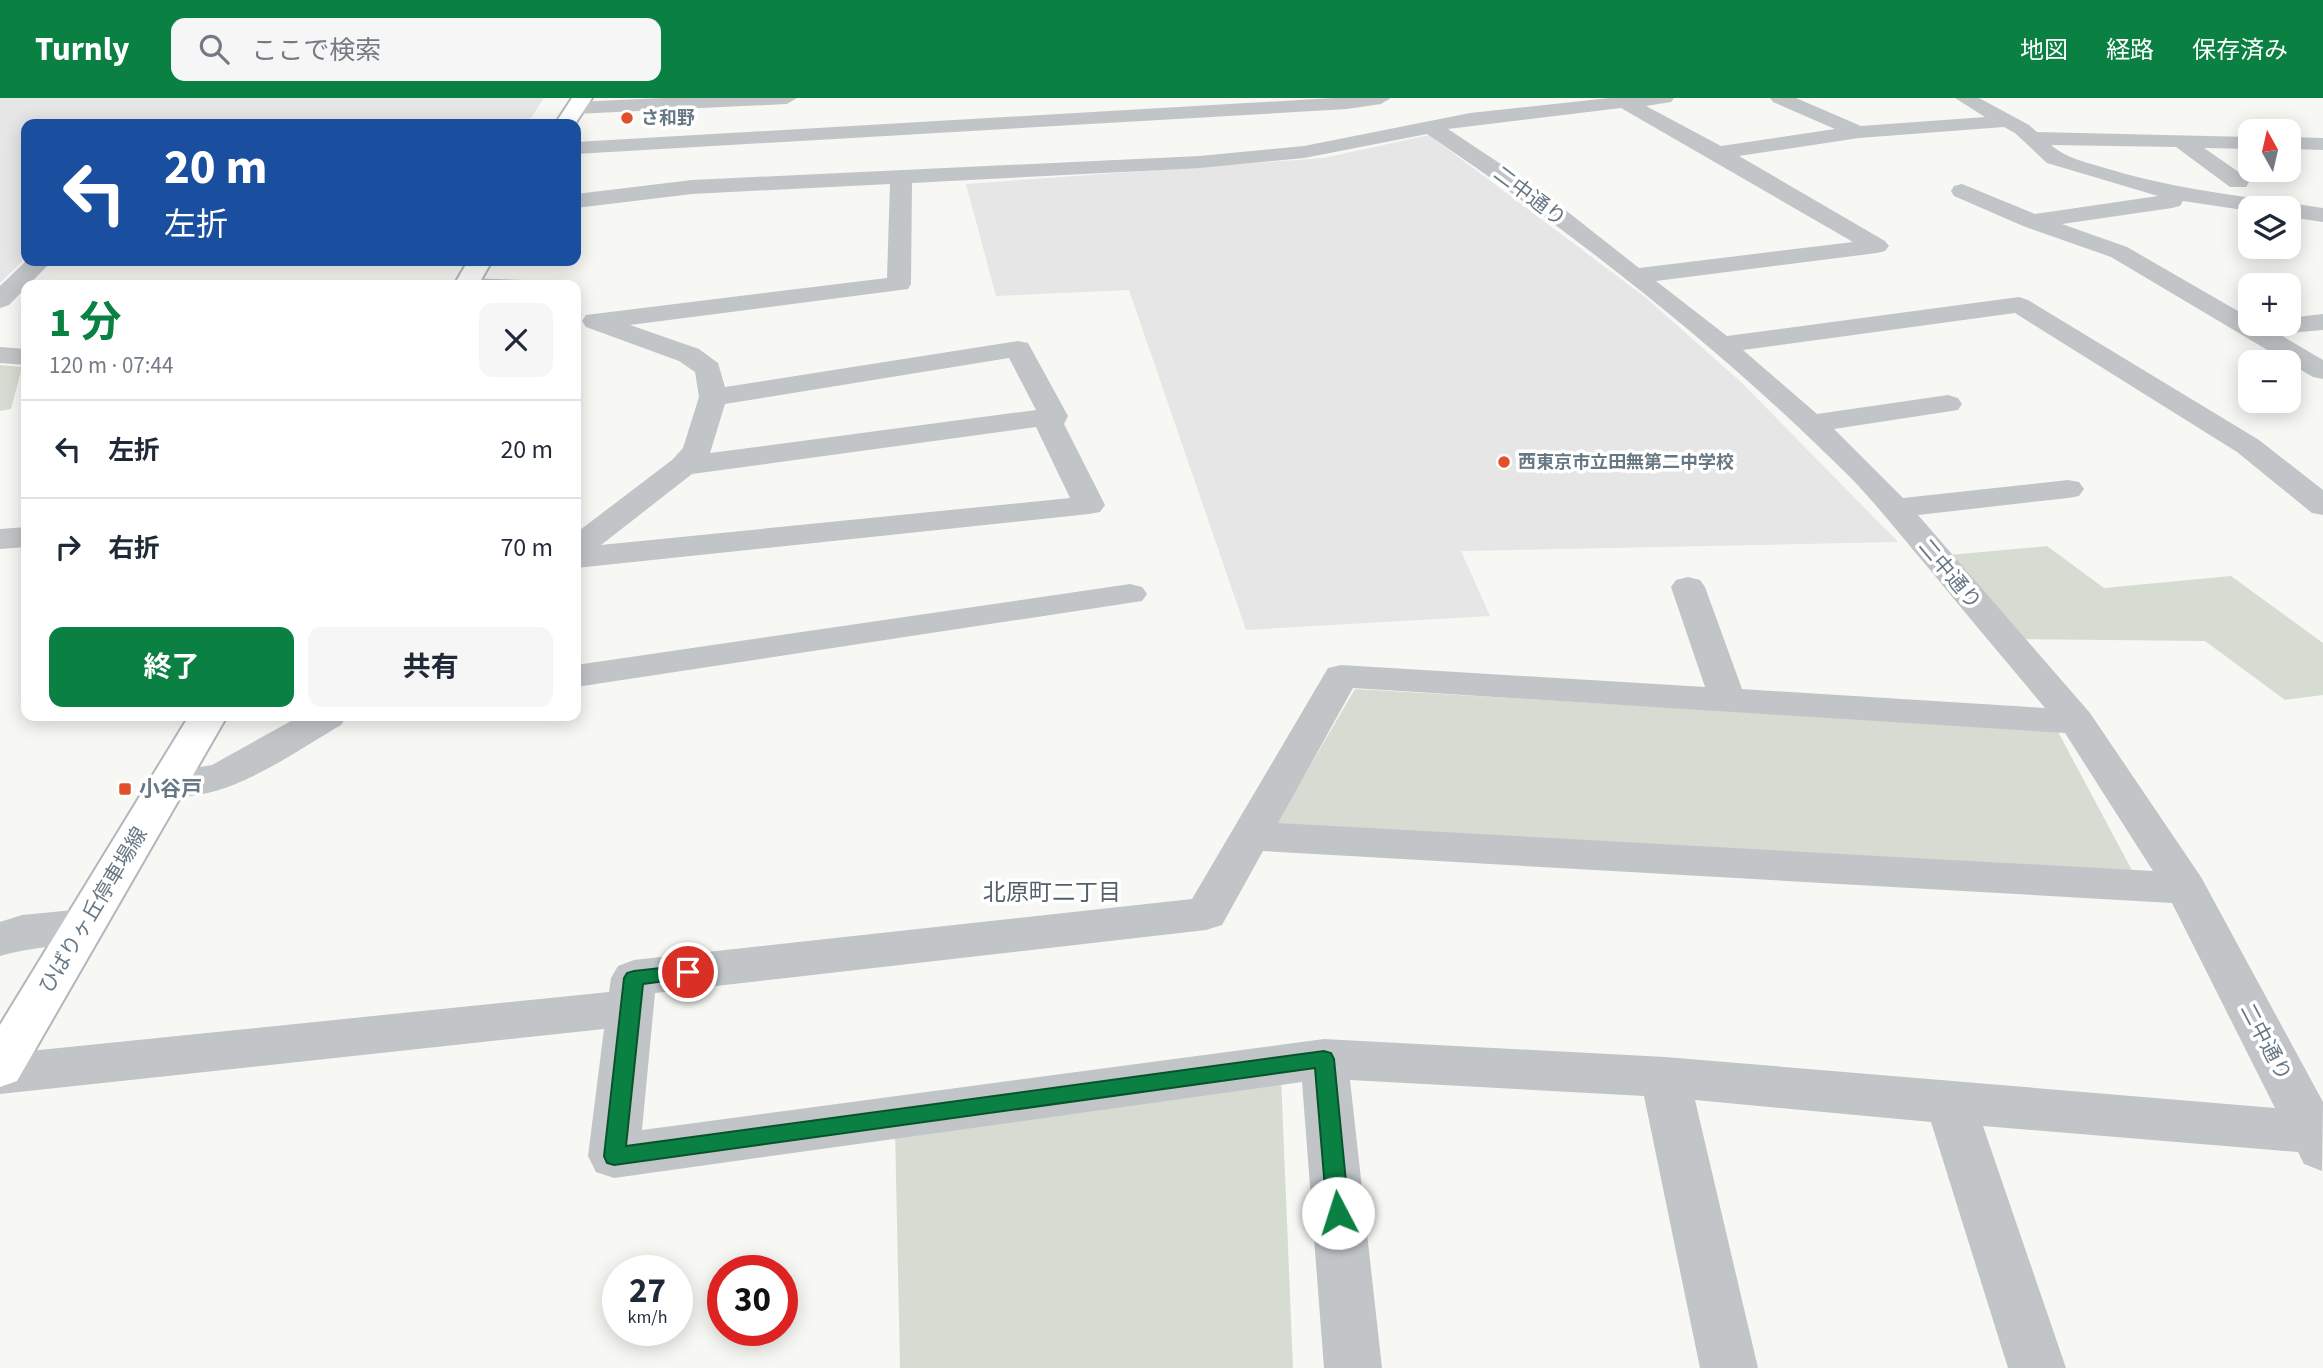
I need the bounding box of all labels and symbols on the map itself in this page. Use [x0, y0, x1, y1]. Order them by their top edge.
place label: さ和野 [641, 106, 695, 131]
marker: さ和野 [619, 110, 635, 126]
north arrow [2238, 119, 2301, 182]
street label: 二中通り [1487, 159, 1573, 233]
place label: 西東京市立田無第二中学校 [1518, 450, 1734, 475]
marker: 西東京市立田無第二中学校 [1496, 454, 1512, 470]
street label: 二中通り [1912, 532, 1988, 616]
place label: 小谷戸 [139, 774, 202, 804]
marker: 小谷戸 [117, 781, 133, 797]
street label: ひばりヶ丘停車場線 [31, 821, 155, 999]
district label: 北原町二丁目 [983, 876, 1121, 909]
pin [658, 942, 718, 1002]
street label: 二中通り [2233, 998, 2299, 1086]
position arrow [1301, 1176, 1375, 1250]
speed limit sign: 30 [707, 1255, 798, 1346]

